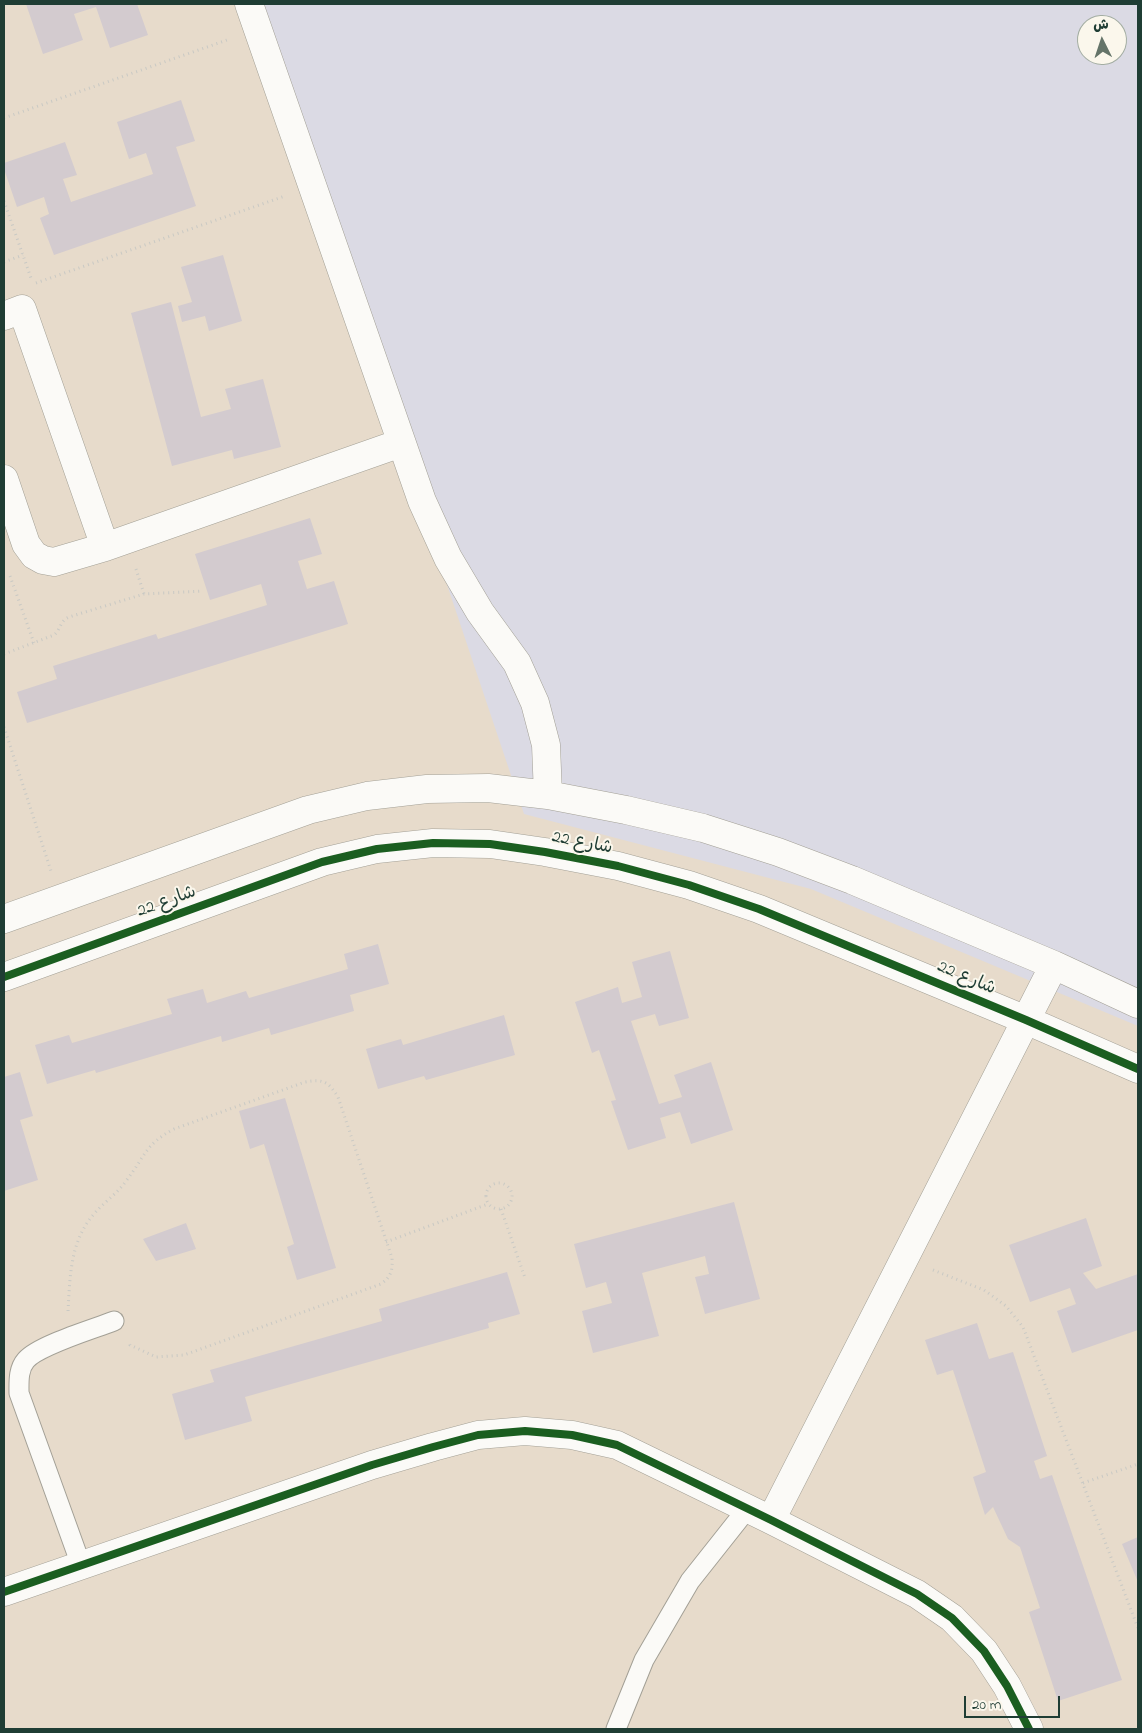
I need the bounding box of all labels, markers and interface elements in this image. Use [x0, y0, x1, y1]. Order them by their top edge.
north arrow [1077, 15, 1127, 65]
text: ش [1093, 15, 1109, 37]
street label: شارع 22 [550, 828, 614, 860]
street label: شارع 22 [134, 882, 200, 924]
street label: شارع 22 [934, 957, 998, 1001]
scale bar [967, 1686, 1063, 1718]
text: 20 m [972, 1694, 1001, 1716]

